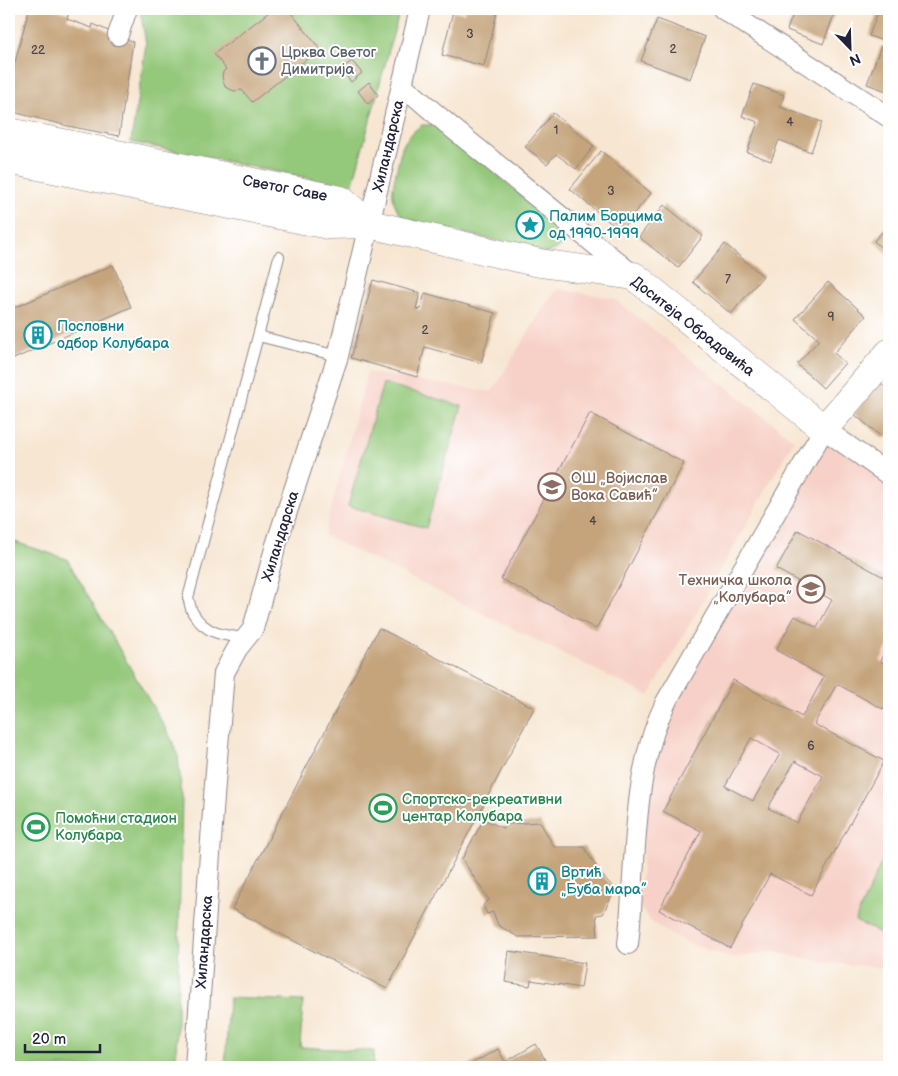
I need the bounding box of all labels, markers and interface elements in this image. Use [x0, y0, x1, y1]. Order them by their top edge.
north arrow [826, 22, 876, 72]
house number: 3 [466, 27, 474, 42]
house number: 2 [669, 42, 677, 57]
house number: 22 [31, 43, 45, 58]
place label: Црква Светог Димитрија [281, 43, 377, 79]
church icon: Црква Светог Димитрија [247, 46, 277, 76]
text: N [847, 50, 863, 69]
street label: Хиландарска [369, 98, 408, 194]
house number: 4 [786, 115, 794, 130]
house number: 1 [554, 123, 558, 138]
street label: Светог Саве [241, 171, 329, 206]
house number: 3 [607, 184, 615, 199]
place label: Палим Борцима од 1990-1999 [549, 207, 663, 243]
place icon: Палим Борцима од 1990-1999 [515, 210, 545, 240]
street label: Доситеја Обрадовића [627, 272, 758, 381]
house number: 7 [725, 272, 731, 287]
house number: 9 [828, 310, 835, 325]
place label: Пословни одбор Колубара [57, 317, 169, 353]
building icon: Пословни одбор Колубара [23, 320, 53, 350]
house number: 2 [421, 323, 429, 338]
place label: ОШ „Војислав Вока Савић” [571, 469, 668, 505]
school or university icon: ОШ „Војислав Вока Савић” [537, 472, 567, 502]
street label: Хиландарска [258, 488, 303, 584]
house number: 4 [589, 514, 597, 529]
place label: Техничка школа „Колубара” [679, 571, 792, 607]
school or university icon: Техничка школа „Колубара” [796, 574, 826, 604]
house number: 6 [807, 739, 815, 754]
place label: Спортско-рекреативни центар Колубара [402, 790, 562, 826]
sports icon: Спортско-рекреативни центар Колубара [368, 793, 398, 823]
place label: Помоћни стадион Колубара [55, 809, 177, 845]
sports icon: Помоћни стадион Колубара [21, 812, 51, 842]
place label: Вртић „Буба мара” [561, 863, 647, 899]
building icon: Вртић „Буба мара” [527, 866, 557, 896]
street label: Хиландарска [192, 894, 217, 989]
scale bar [25, 1021, 100, 1053]
text: 20 m [32, 1030, 66, 1049]

